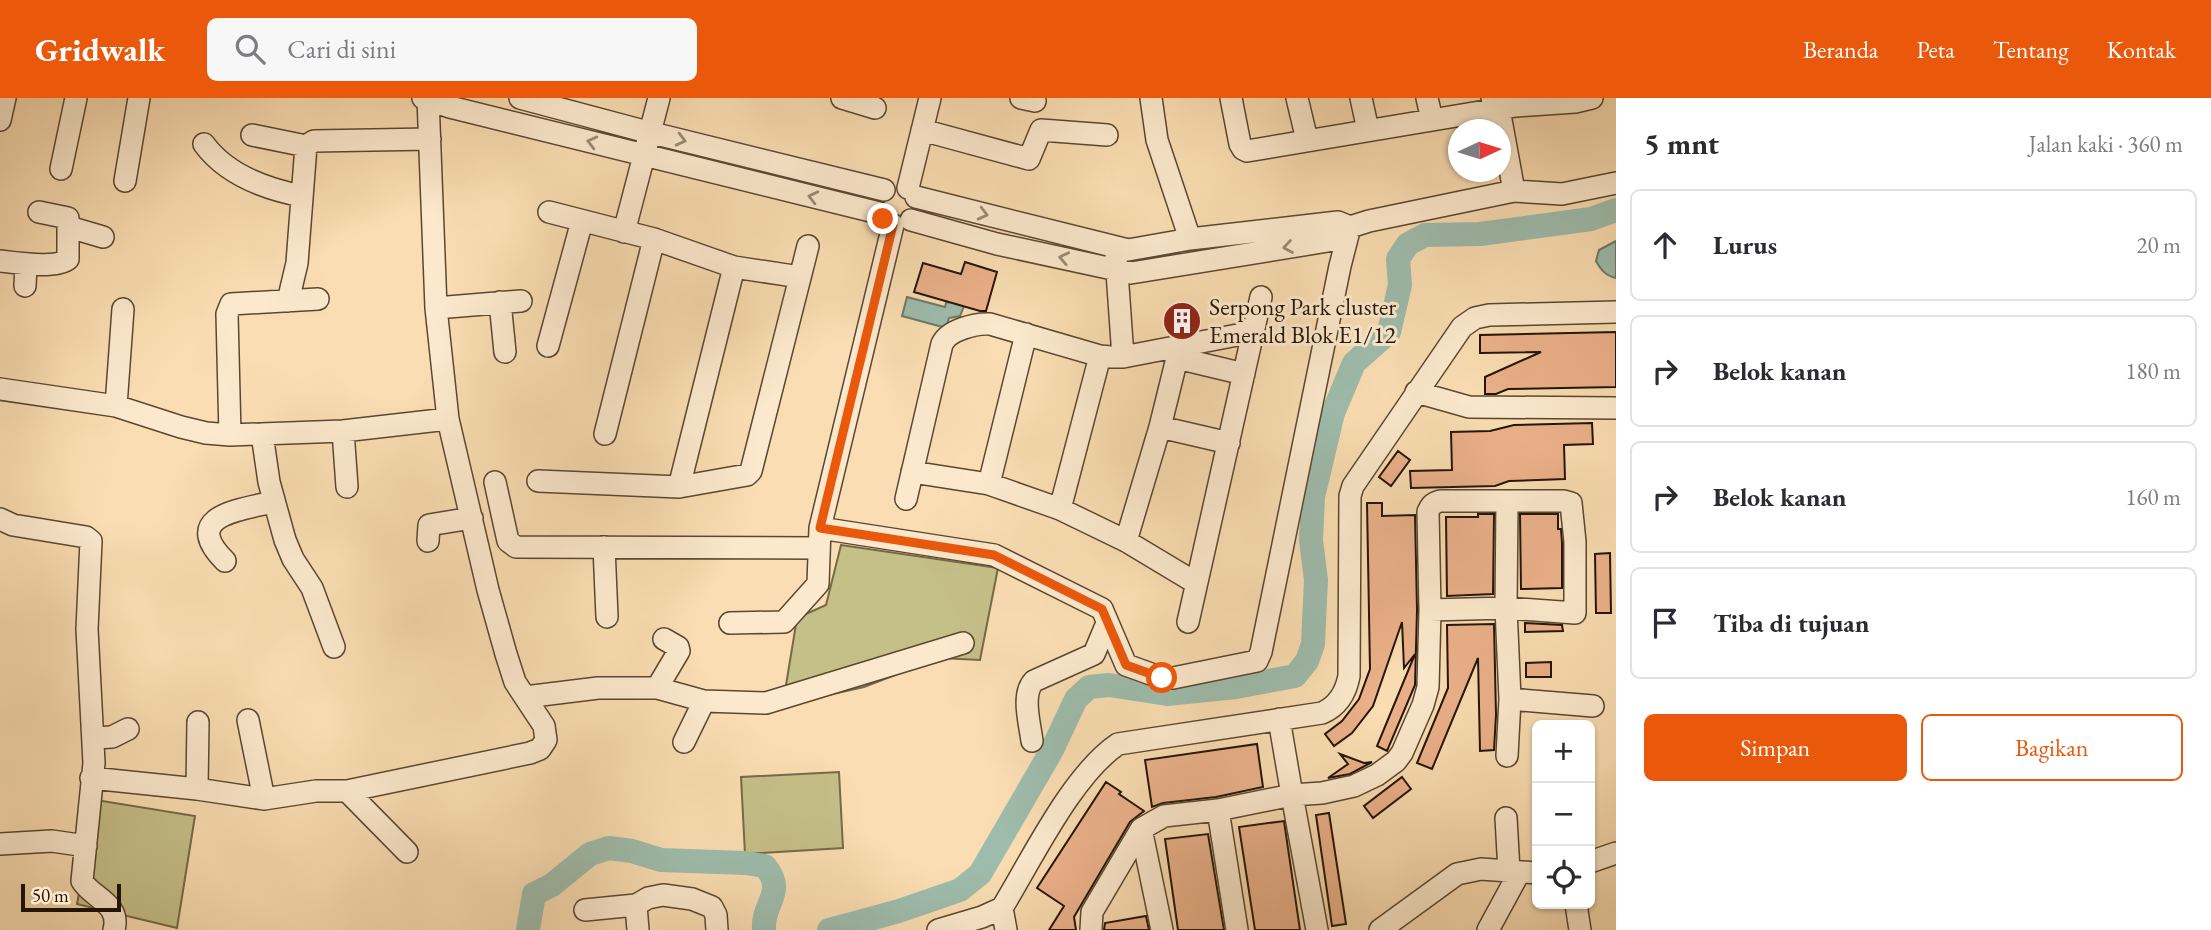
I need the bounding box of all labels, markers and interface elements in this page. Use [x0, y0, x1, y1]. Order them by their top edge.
search box [207, 18, 697, 81]
text: Gridwalk [35, 28, 165, 71]
icon: search [231, 30, 269, 68]
text: Cari di sini [287, 32, 396, 66]
text: Beranda [1803, 34, 1878, 65]
text: Peta [1916, 34, 1955, 65]
text: Tentang [1993, 34, 2069, 65]
text: Kontak [2107, 34, 2176, 65]
north arrow [1448, 119, 1511, 182]
text: 5 mnt [1644, 124, 1719, 163]
text: Jalan kaki · 360 m [2029, 129, 2183, 159]
one-way arrow [675, 132, 687, 146]
one-way arrow [586, 136, 598, 150]
one-way arrow [807, 191, 819, 205]
route end [867, 203, 898, 234]
one-way arrow [977, 206, 989, 220]
icon: ahead [1646, 226, 1684, 264]
text: Lurus [1713, 228, 1777, 262]
text: 20 m [2136, 230, 2181, 260]
one-way arrow [1282, 239, 1294, 254]
one-way arrow [1058, 252, 1070, 267]
place label: Serpong Park cluster Emerald Blok E1/12 [1209, 291, 1396, 350]
building icon: Serpong Park cluster Emerald Blok E1/12 [1161, 300, 1203, 342]
icon: right [1646, 352, 1684, 390]
text: Belok kanan [1713, 354, 1847, 388]
text: 180 m [2125, 356, 2181, 386]
icon: right [1646, 478, 1684, 516]
text: Belok kanan [1713, 480, 1847, 514]
text: 160 m [2125, 482, 2181, 512]
icon: arrive [1646, 604, 1684, 642]
text: Tiba di tujuan [1713, 606, 1869, 640]
route start [1146, 662, 1177, 693]
button: Simpan [1644, 714, 1907, 781]
button: Bagikan [1921, 714, 2183, 781]
map controls [1532, 720, 1595, 909]
button: + [1532, 720, 1595, 783]
button: − [1532, 783, 1595, 846]
button: locate [1532, 846, 1595, 909]
scale bar [21, 881, 121, 913]
text: 50 m [32, 883, 69, 908]

